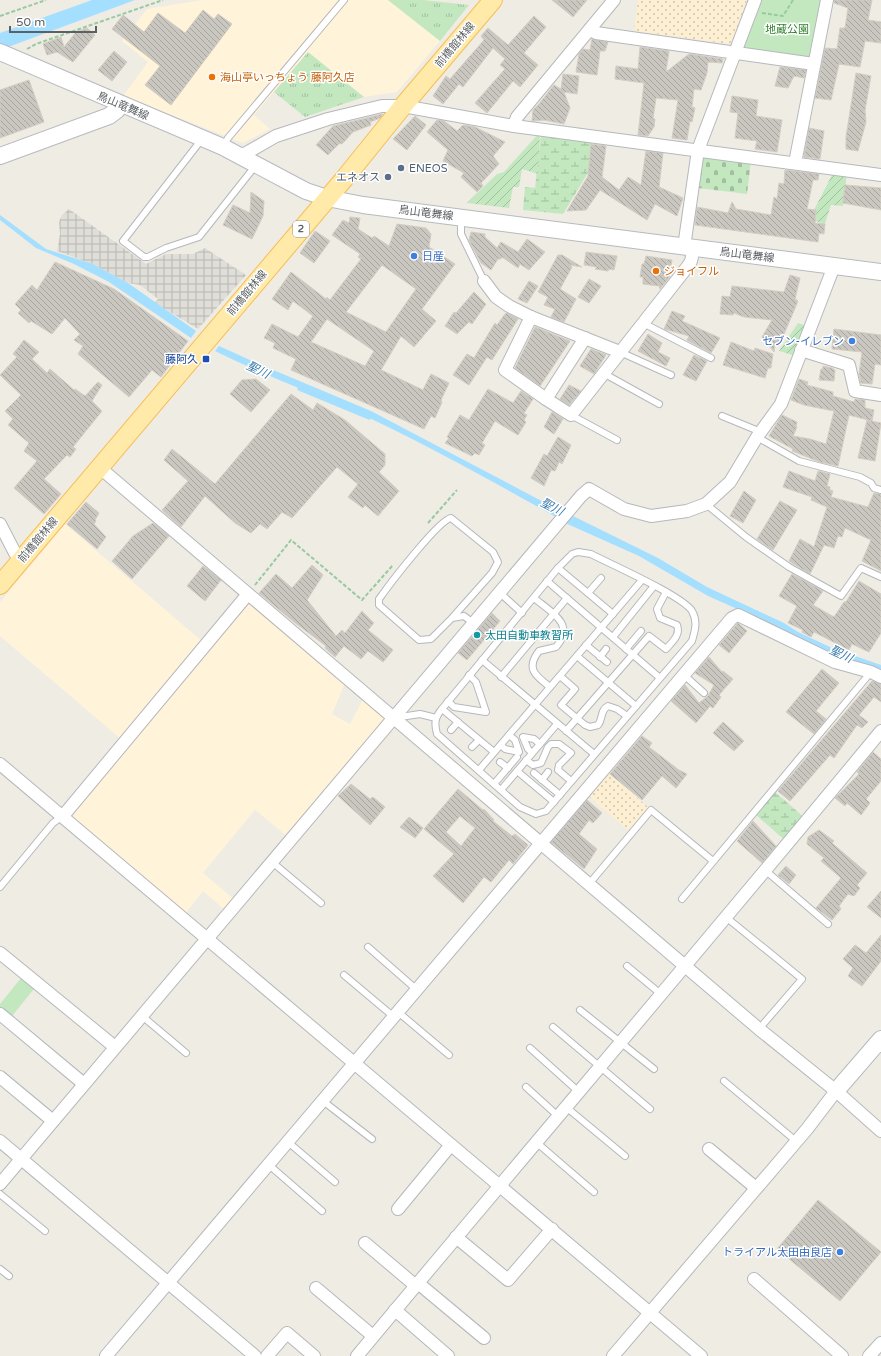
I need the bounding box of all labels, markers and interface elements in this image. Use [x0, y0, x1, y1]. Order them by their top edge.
scale bar [10, 8, 96, 34]
text: 50 m [16, 15, 45, 29]
street label: 前橋館林線 [432, 20, 478, 70]
park label: 地蔵公園 [765, 23, 809, 36]
place label: 海山亭いっちょう 藤阿久店 [220, 71, 355, 84]
marker: 海山亭いっちょう 藤阿久店 [207, 72, 217, 82]
street label: 鳥山竜舞線 [95, 89, 151, 123]
place label: ENEOS [409, 162, 448, 175]
marker: ENEOS [396, 163, 406, 173]
place label: エネオス [336, 171, 380, 184]
marker: エネオス [383, 172, 393, 182]
street label: 鳥山竜舞線 [398, 203, 454, 223]
road number: 2 [293, 221, 309, 237]
street label: 鳥山竜舞線 [719, 245, 775, 265]
place label: 日産 [422, 250, 444, 263]
marker: 日産 [409, 251, 419, 261]
place label: ジョイフル [664, 265, 719, 278]
marker: ジョイフル [651, 266, 661, 276]
street label: 前橋館林線 [224, 268, 270, 318]
place label: セブン-イレブン [763, 335, 844, 348]
marker: セブン-イレブン [847, 336, 857, 346]
place label: 藤阿久 [165, 353, 198, 366]
marker: 藤阿久 [201, 354, 211, 364]
water label: 聖川 [244, 358, 274, 382]
water label: 聖川 [538, 495, 568, 520]
street label: 前橋館林線 [15, 515, 61, 565]
place label: 太田自動車教習所 [485, 629, 574, 642]
marker: 太田自動車教習所 [472, 630, 482, 640]
water label: 聖川 [827, 643, 857, 666]
place label: トライアル太田由良店 [722, 1246, 832, 1259]
marker: トライアル太田由良店 [835, 1247, 845, 1257]

